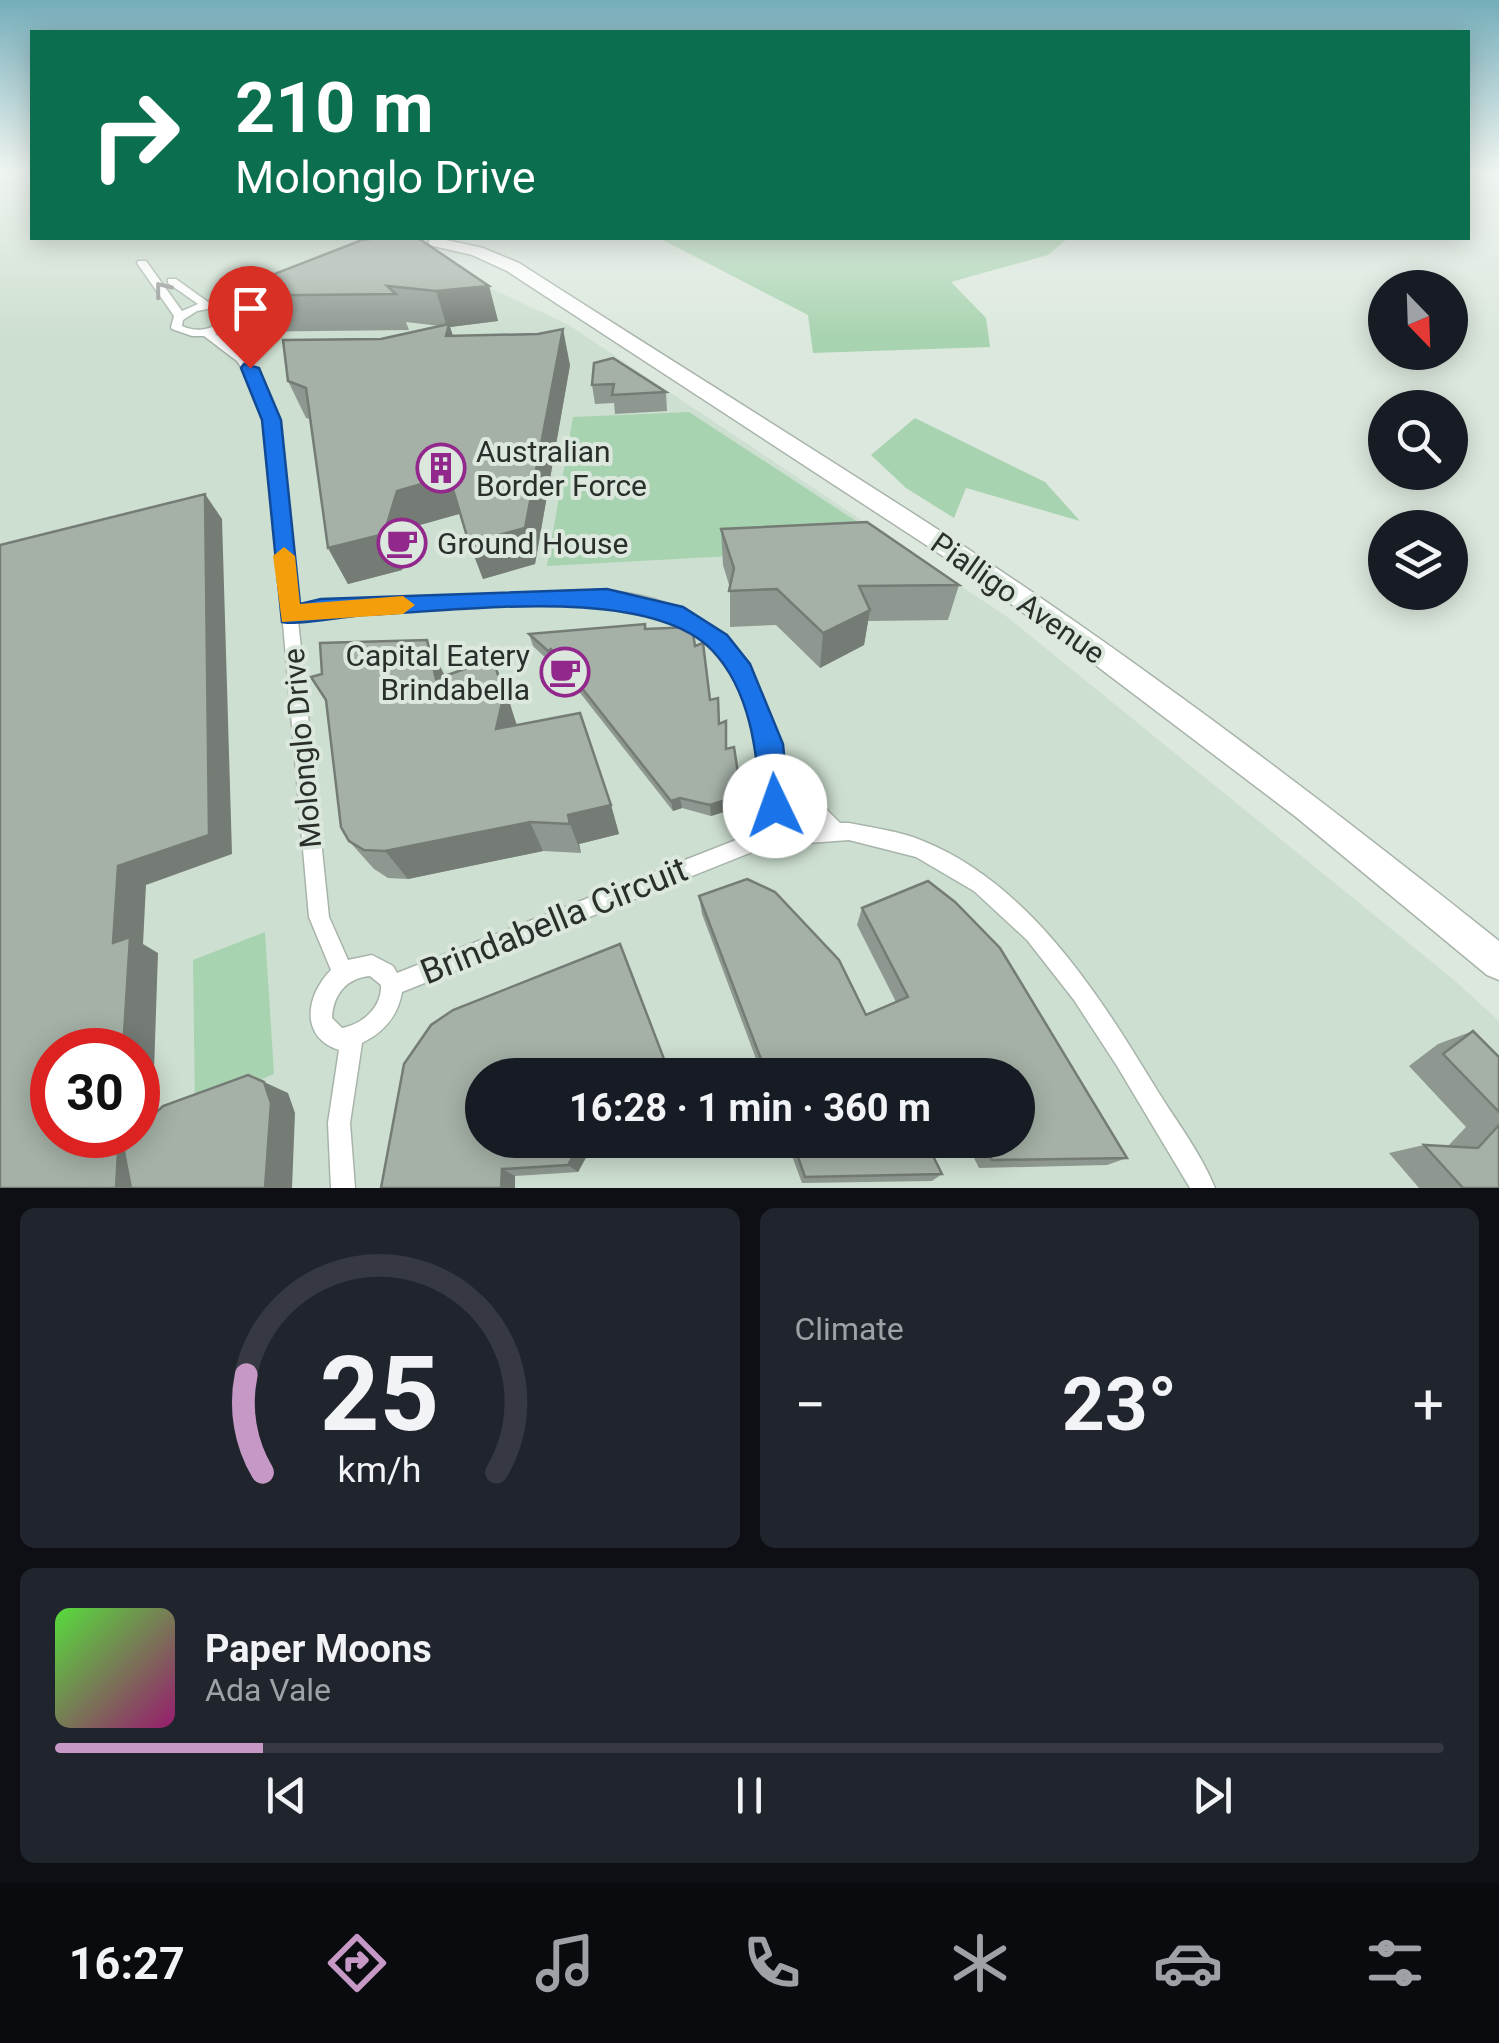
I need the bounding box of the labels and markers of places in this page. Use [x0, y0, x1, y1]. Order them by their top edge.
pin [208, 266, 293, 369]
place label: Australian Border Force [476, 434, 647, 503]
building icon: Australian Border Force [415, 442, 467, 494]
cafe icon: Ground House [376, 517, 428, 569]
place label: Ground House [437, 526, 628, 561]
place label: Capital Eatery Brindabella [345, 638, 530, 707]
cafe icon: Capital Eatery Brindabella [539, 646, 591, 698]

